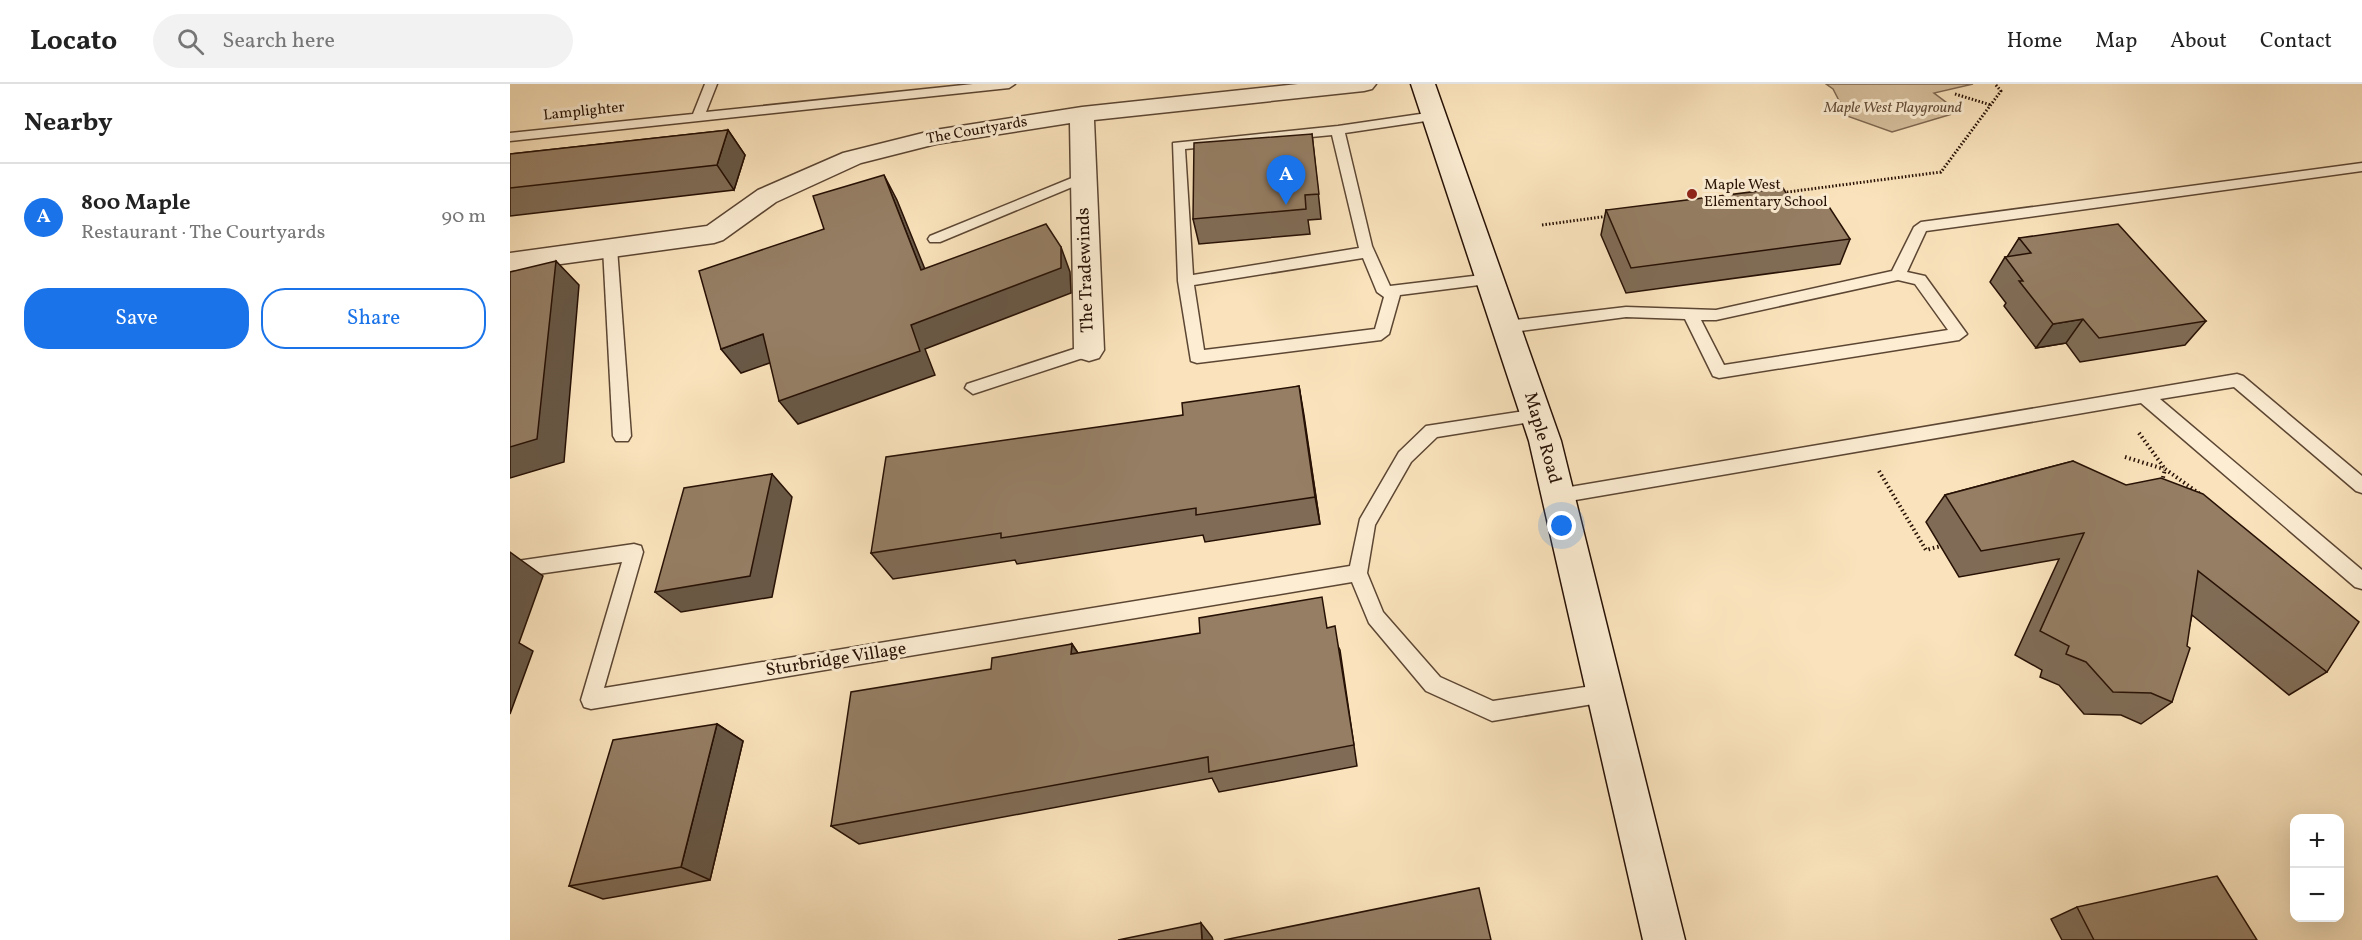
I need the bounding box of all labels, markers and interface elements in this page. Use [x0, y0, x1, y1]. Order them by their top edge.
search box [153, 14, 573, 68]
text: Locato [30, 22, 117, 61]
icon: search [174, 25, 207, 58]
text: Search here [222, 26, 335, 57]
text: Home [2007, 27, 2062, 56]
text: Map [2095, 27, 2137, 56]
text: About [2170, 27, 2227, 56]
text: Contact [2260, 27, 2332, 56]
street label: Lamplighter [542, 97, 626, 127]
park label: Maple West Playground [1823, 98, 1962, 119]
text: Nearby [24, 105, 113, 141]
street label: The Courtyards [925, 112, 1029, 150]
pin: A [1266, 156, 1306, 205]
place label: Maple West Elementary School [1704, 175, 1827, 213]
marker: Maple West Elementary School [1685, 187, 1699, 201]
text: 800 Maple [81, 188, 190, 219]
text: A [36, 203, 51, 231]
text: 90 m [442, 203, 486, 231]
street label: The Tradewinds [1071, 207, 1101, 333]
text: Restaurant · The Courtyards [81, 219, 325, 247]
button: Save [24, 288, 249, 349]
button: Share [261, 288, 486, 349]
street label: Maple Road [1517, 389, 1567, 487]
your location [1547, 511, 1576, 540]
street label: Sturbridge Village [764, 637, 908, 683]
map controls [2290, 814, 2344, 922]
button: + [2290, 814, 2344, 868]
button: − [2290, 868, 2344, 922]

